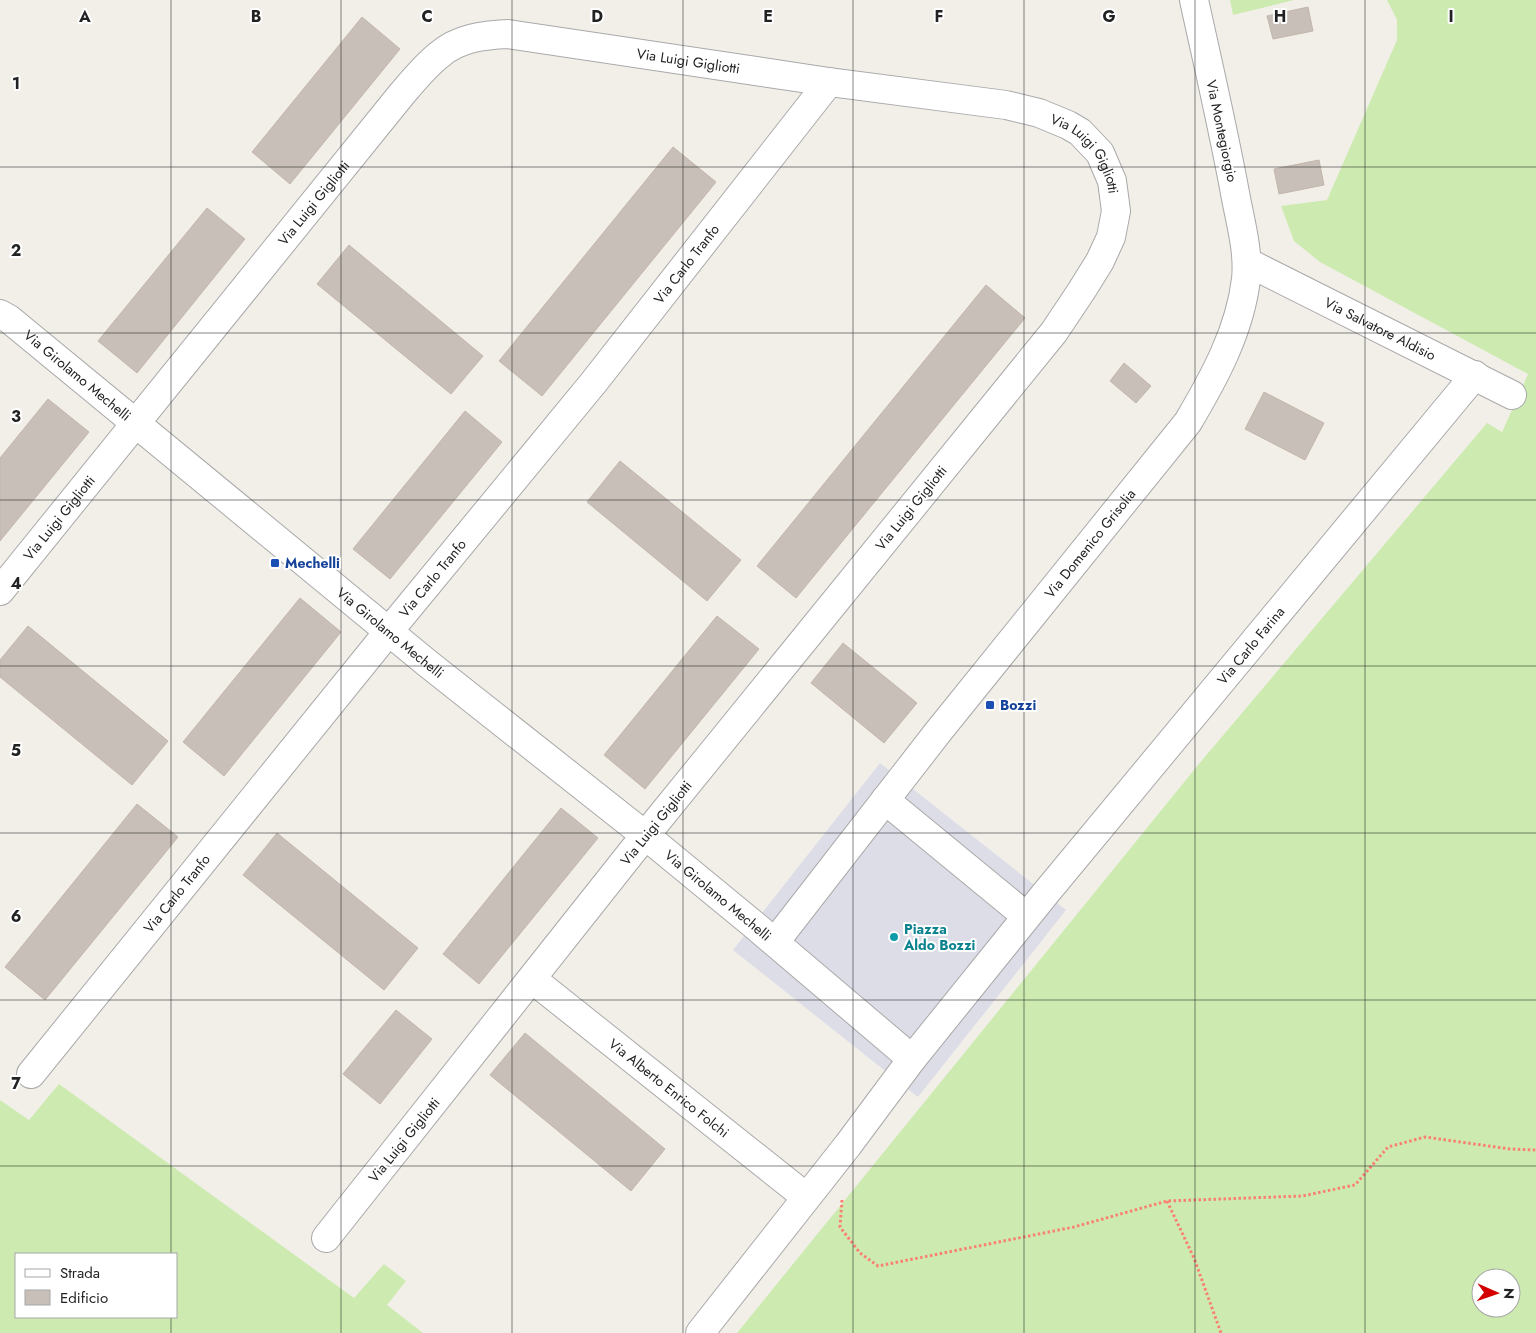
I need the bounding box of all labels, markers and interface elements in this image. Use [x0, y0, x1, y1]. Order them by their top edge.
text: A [78, 5, 91, 28]
text: B [251, 5, 261, 28]
text: C [421, 5, 433, 28]
text: D [591, 5, 603, 28]
text: E [763, 5, 773, 28]
text: F [935, 5, 943, 28]
text: G [1102, 5, 1116, 28]
text: H [1274, 5, 1286, 28]
text: I [1448, 5, 1454, 28]
street label: Via Luigi Gigliotti [635, 43, 741, 79]
text: 1 [12, 72, 20, 95]
street label: Via Montegiorgio [1201, 78, 1243, 184]
street label: Via Luigi Gigliotti [1047, 109, 1124, 195]
street label: Via Luigi Gigliotti [273, 156, 354, 250]
street label: Via Carlo Tranfo [649, 220, 724, 308]
text: 2 [11, 239, 21, 262]
street label: Via Salvatore Aldisio [1321, 292, 1440, 365]
street label: Via Girolamo Mechelli [20, 325, 135, 425]
text: 3 [11, 405, 21, 428]
street label: Via Luigi Gigliotti [871, 461, 951, 555]
street label: Via Luigi Gigliotti [19, 471, 100, 565]
street label: Via Domenico Grisolia [1040, 485, 1140, 602]
street label: Via Carlo Tranfo [394, 534, 471, 622]
place label: Mechelli [285, 553, 340, 573]
marker: Mechelli [269, 557, 281, 569]
text: 4 [10, 572, 22, 595]
street label: Via Girolamo Mechelli [332, 583, 448, 683]
street label: Via Carlo Farina [1213, 602, 1289, 689]
place label: Bozzi [1000, 695, 1036, 715]
marker: Bozzi [984, 699, 996, 711]
text: 5 [11, 739, 21, 762]
street label: Via Luigi Gigliotti [616, 776, 696, 870]
street label: Via Girolamo Mechelli [660, 845, 776, 945]
street label: Via Carlo Tranfo [139, 850, 215, 937]
text: 6 [11, 905, 21, 928]
place label: Piazza Aldo Bozzi [903, 919, 976, 955]
marker: Piazza Aldo Bozzi [888, 931, 900, 943]
street label: Via Alberto Enrico Folchi [604, 1034, 733, 1142]
text: 7 [11, 1072, 21, 1095]
street label: Via Luigi Gigliotti [364, 1093, 444, 1187]
legend [15, 1253, 178, 1318]
text: Strada [60, 1262, 100, 1284]
north arrow [1471, 1268, 1521, 1318]
text: Edificio [60, 1287, 108, 1309]
text: N [1499, 1288, 1519, 1299]

